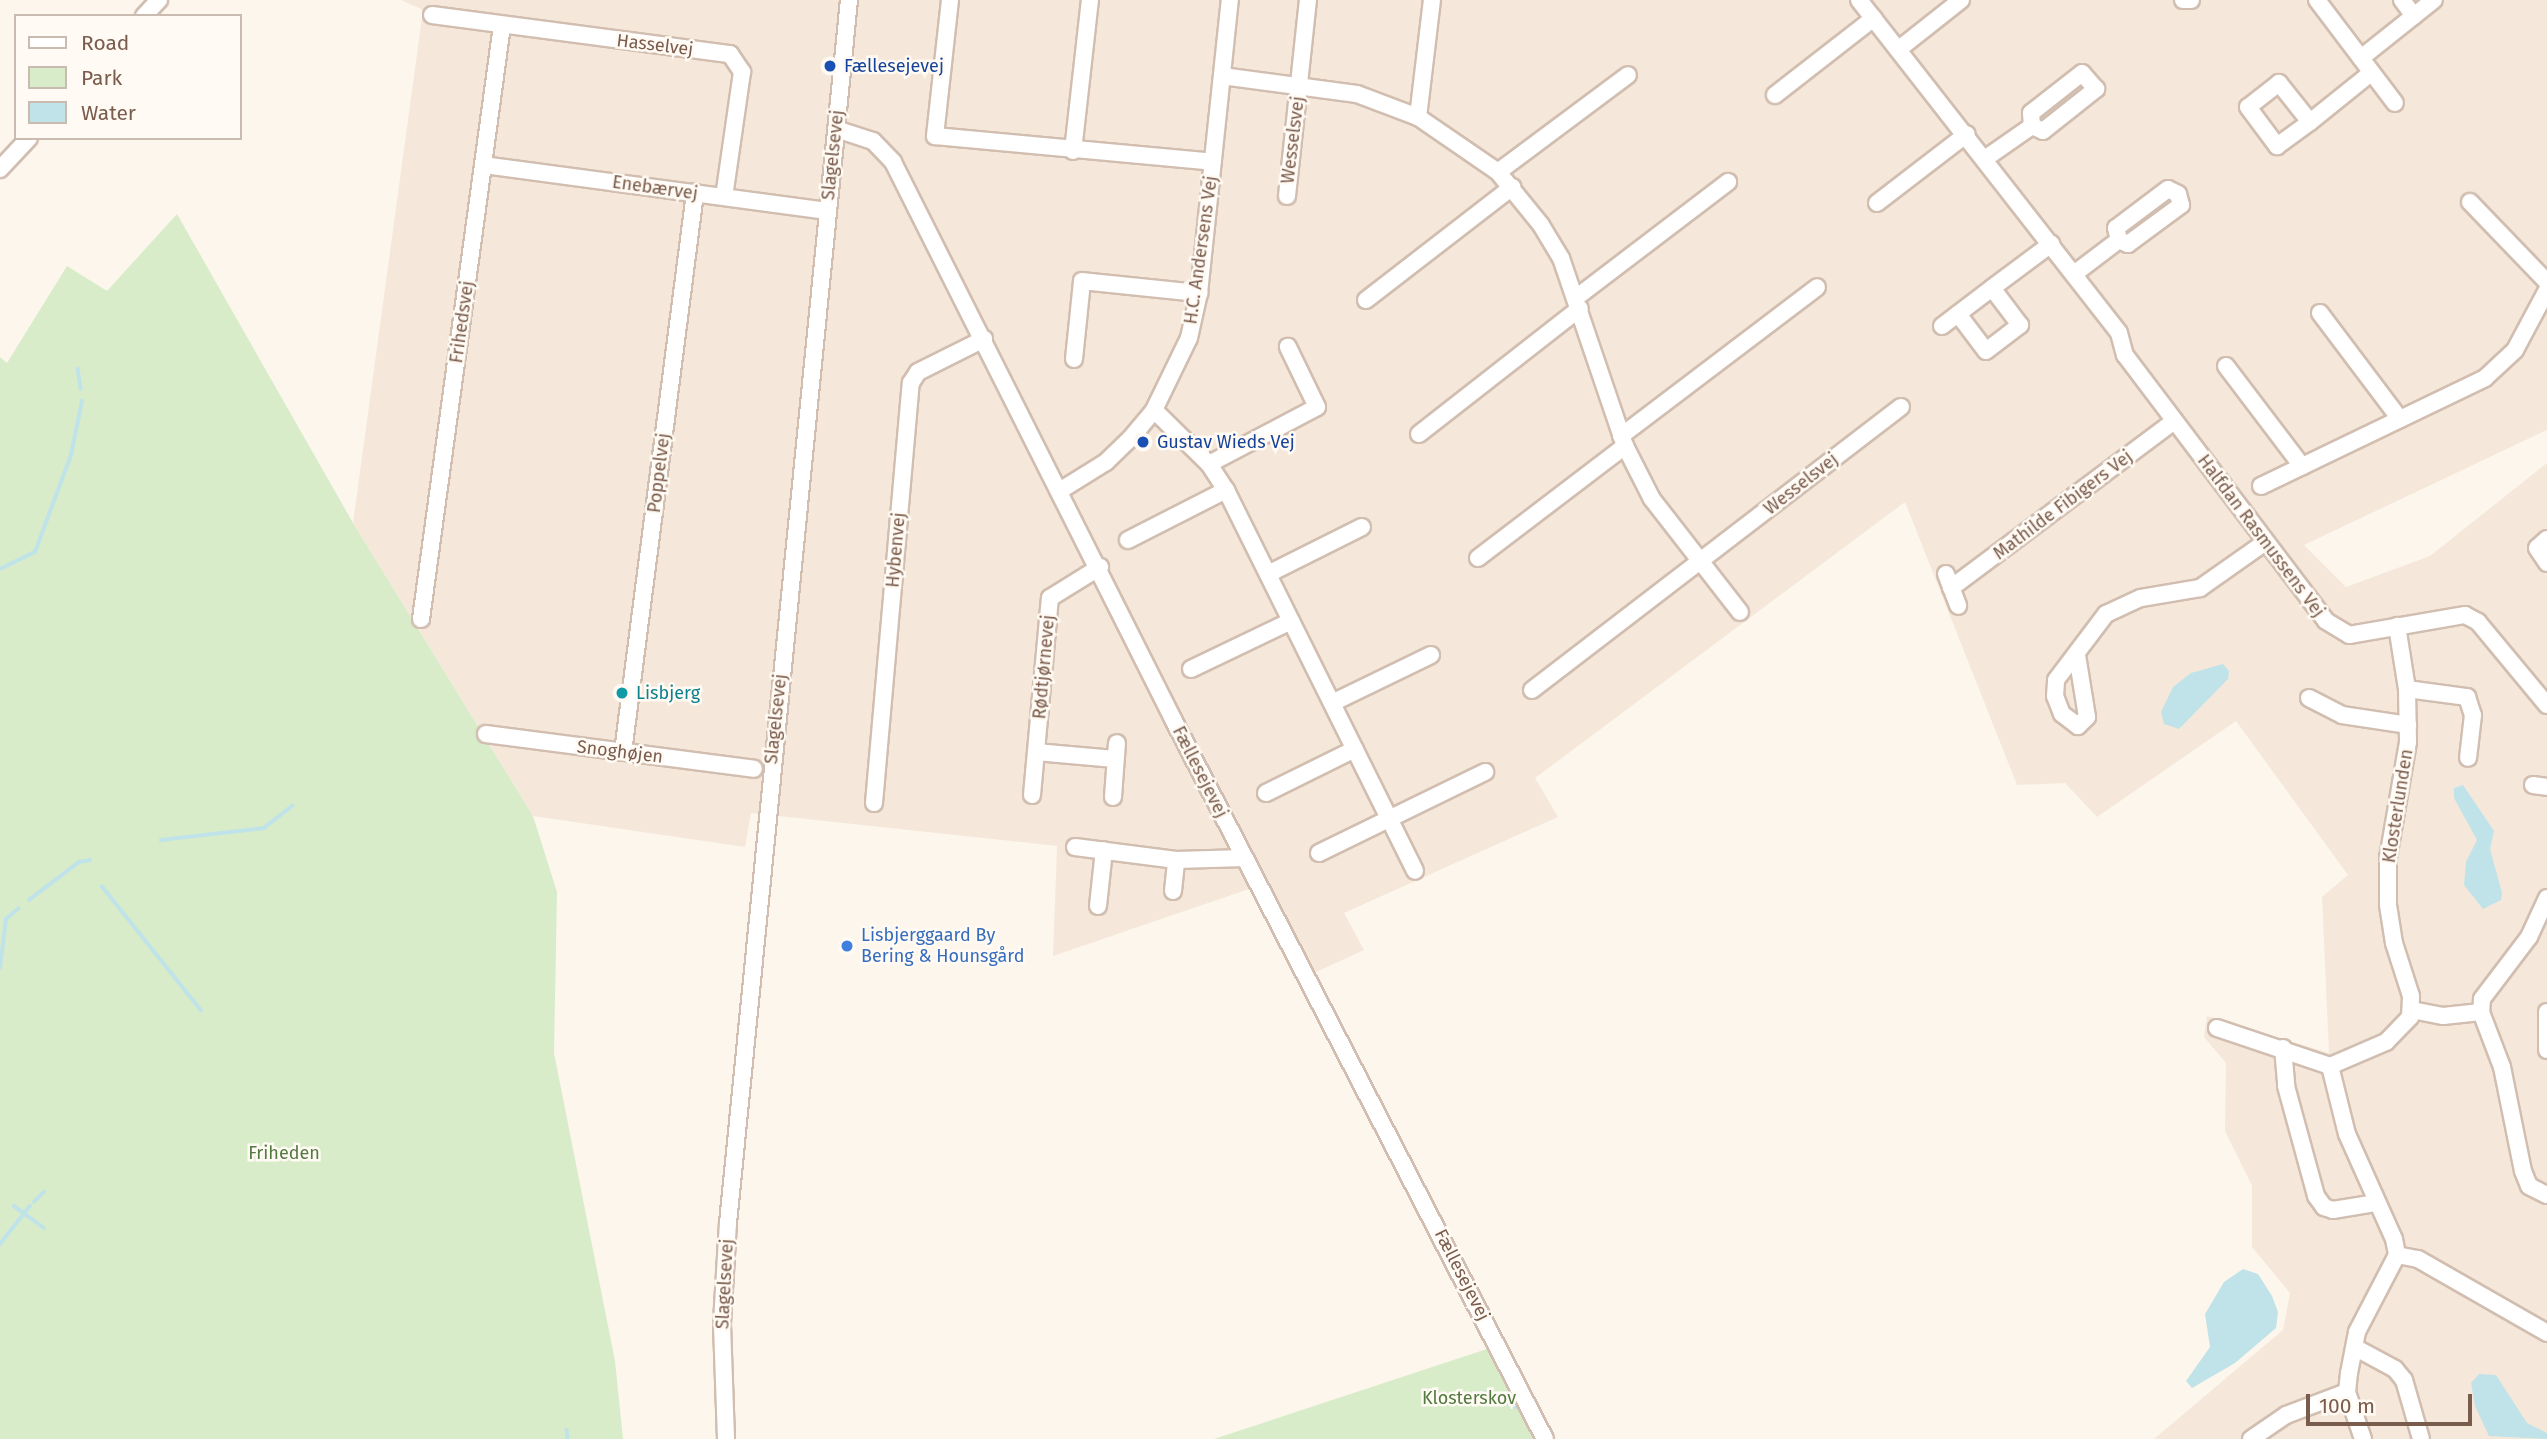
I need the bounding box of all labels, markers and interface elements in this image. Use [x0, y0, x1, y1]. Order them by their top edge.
legend [14, 14, 242, 140]
text: Road [81, 30, 129, 56]
street label: Hasselvej [615, 30, 695, 60]
place label: Fællesejevej [844, 55, 944, 77]
marker: Fællesejevej [822, 58, 838, 74]
text: Park [81, 65, 122, 91]
street label: Wesselsvej [1277, 95, 1309, 185]
text: Water [81, 100, 136, 126]
street label: Slagelsevej [818, 109, 848, 201]
street label: Enebærvej [611, 171, 699, 205]
street label: H.C. Andersens Vej [1180, 174, 1222, 326]
street label: Frihedsvej [446, 279, 478, 365]
place label: Gustav Wieds Vej [1157, 431, 1295, 453]
street label: Poppelvej [643, 432, 675, 514]
marker: Gustav Wieds Vej [1135, 434, 1151, 450]
street label: Mathilde Fibigers Vej [1989, 446, 2137, 564]
street label: Wesselsvej [1760, 448, 1842, 520]
street label: Halfdan Rasmussens Vej [2193, 450, 2329, 622]
street label: Hybenvej [882, 511, 910, 589]
street label: Rødtjørnevej [1029, 614, 1059, 720]
street label: Slagelsevej [761, 673, 791, 765]
place label: Lisbjerg [636, 682, 700, 704]
marker: Lisbjerg [614, 685, 630, 701]
street label: Fællesejevej [1168, 723, 1232, 821]
street label: Snoghøjen [576, 736, 664, 768]
street label: Klosterlunden [2378, 747, 2418, 865]
place label: Lisbjerggaard By Bering & Hounsgård [861, 925, 1025, 968]
marker: Lisbjerggaard By Bering & Hounsgård [839, 938, 855, 954]
park label: Friheden [248, 1142, 320, 1164]
street label: Fællesejevej [1430, 1226, 1494, 1324]
street label: Slagelsevej [712, 1238, 738, 1330]
scale bar [2309, 1380, 2475, 1424]
park label: Klosterskov [1422, 1387, 1516, 1409]
text: 100 m [2319, 1393, 2375, 1419]

